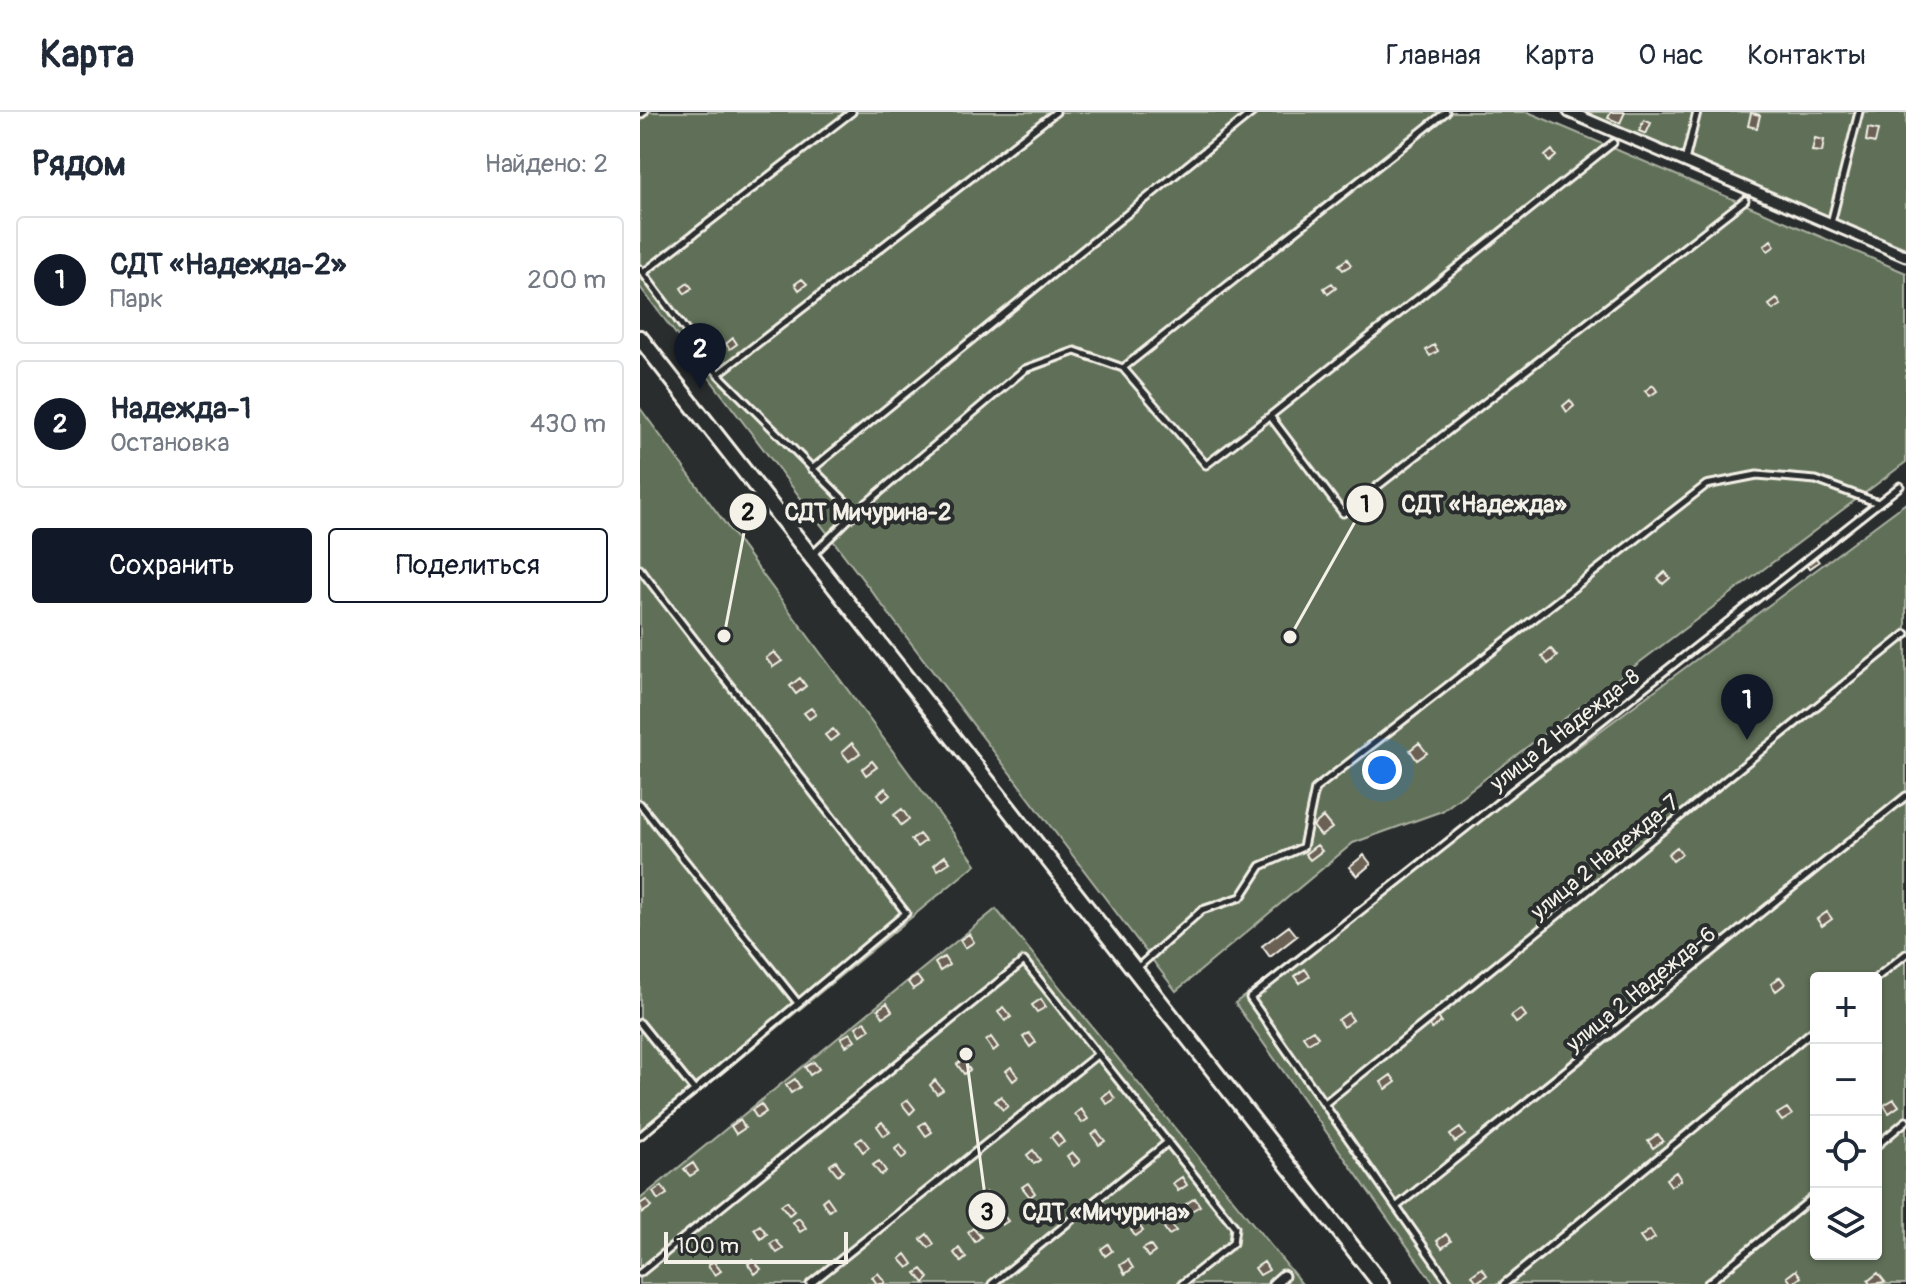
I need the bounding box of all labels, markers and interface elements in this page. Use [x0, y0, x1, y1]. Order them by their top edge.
text: Карта [40, 31, 134, 79]
text: Главная [1386, 38, 1481, 73]
text: Карта [1525, 38, 1594, 73]
text: О нас [1638, 38, 1703, 73]
text: Контакты [1747, 38, 1866, 73]
text: Рядом [32, 143, 126, 186]
text: Найдено: 2 [484, 148, 608, 180]
text: СДТ «Надежда-2» [110, 246, 346, 283]
text: 1 [55, 264, 65, 296]
text: 200 m [527, 264, 606, 296]
text: Парк [110, 283, 163, 315]
pin: 2 [674, 323, 726, 389]
text: Надежда-1 [110, 390, 251, 427]
text: 2 [53, 408, 67, 440]
text: 430 m [530, 408, 606, 440]
text: Остановка [110, 427, 230, 459]
callout: СДТ «Надежда» [1345, 480, 1583, 528]
callout: СДТ Мичурина-2 [728, 488, 967, 536]
text: 1 [1360, 490, 1370, 519]
text: СДТ «Надежда» [1401, 490, 1568, 519]
text: 2 [741, 498, 755, 527]
text: СДТ Мичурина-2 [785, 498, 951, 527]
button: Сохранить [32, 528, 312, 603]
button: Поделиться [328, 528, 608, 603]
street label: улица 2 Надежда-8 [1484, 663, 1646, 798]
pin: 1 [1721, 674, 1773, 740]
your location [1362, 750, 1402, 790]
street label: улица 2 Надежда-7 [1524, 788, 1685, 926]
street label: улица 2 Надежда-6 [1560, 920, 1722, 1059]
map controls [1810, 972, 1882, 1260]
button: + [1810, 972, 1882, 1044]
button: − [1810, 1044, 1882, 1116]
button: locate [1810, 1116, 1882, 1188]
callout: СДТ «Мичурина» [967, 1187, 1206, 1235]
button: layers [1810, 1188, 1882, 1260]
text: 3 [980, 1198, 994, 1227]
text: СДТ «Мичурина» [1022, 1198, 1191, 1227]
scale bar [664, 1228, 848, 1264]
text: 100 m [676, 1232, 739, 1260]

